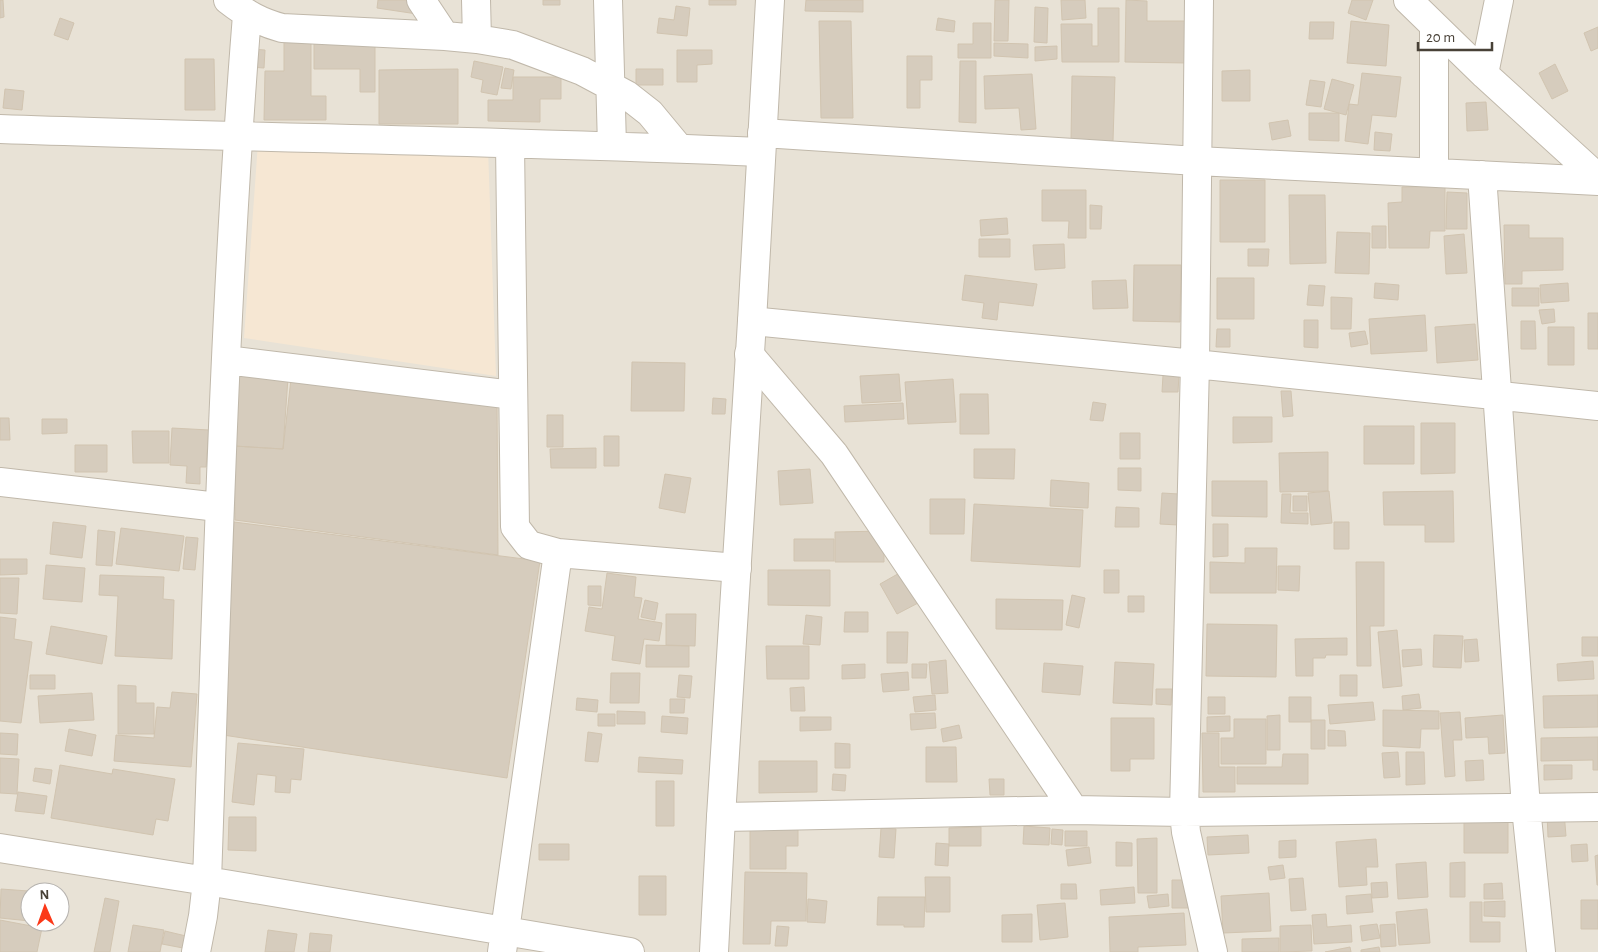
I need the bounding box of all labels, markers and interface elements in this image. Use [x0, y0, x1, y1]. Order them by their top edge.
scale bar [1418, 20, 1492, 52]
text: 20 m [1426, 30, 1455, 45]
north arrow [20, 882, 70, 932]
text: N [39, 888, 50, 902]

